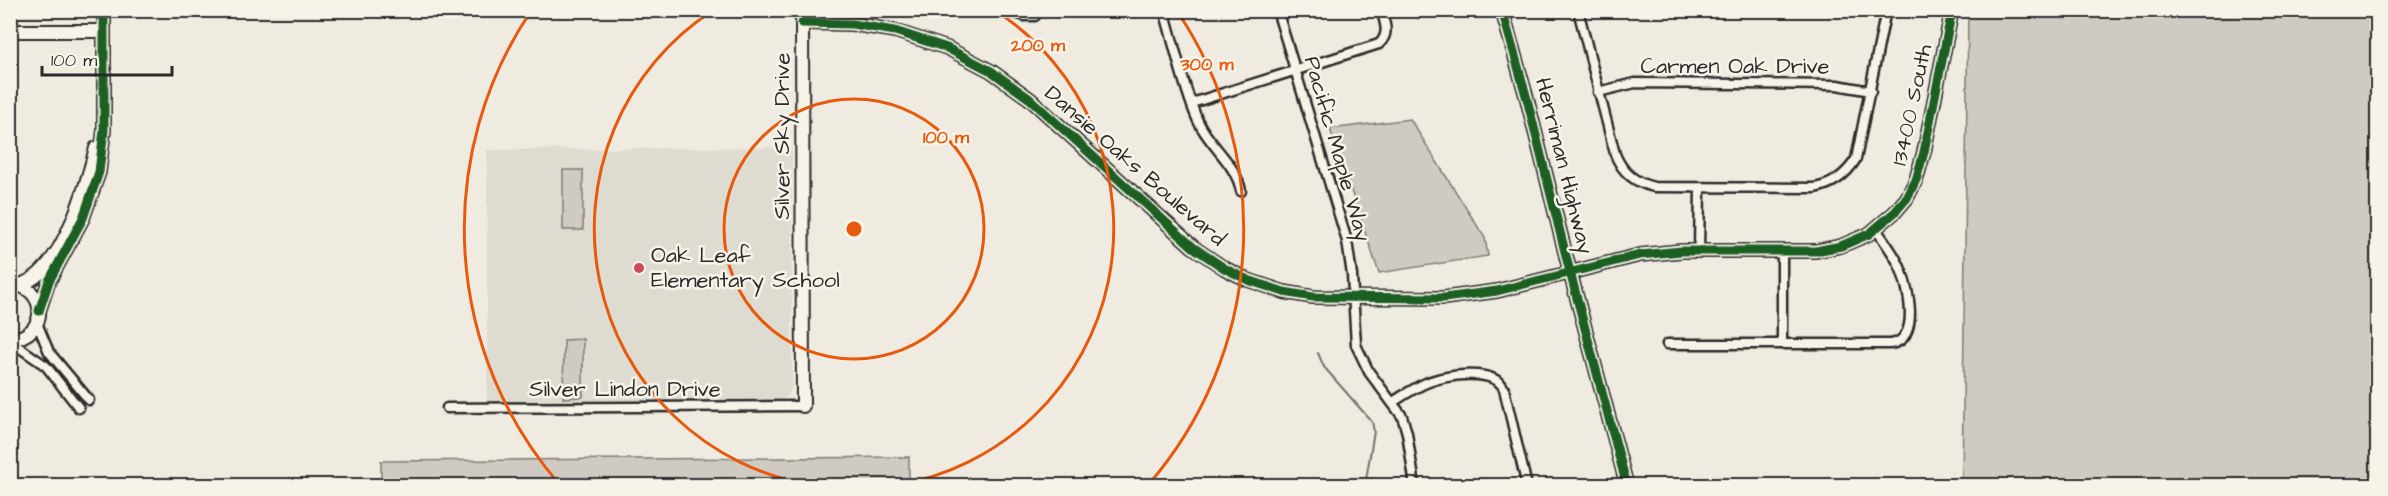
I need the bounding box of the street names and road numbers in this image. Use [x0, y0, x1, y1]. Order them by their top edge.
street label: 13400 South [1884, 42, 1940, 168]
street label: Carmen Oak Drive [1640, 51, 1830, 82]
street label: Silver Sky Drive [767, 53, 799, 219]
street label: Pacific Maple Way [1295, 53, 1378, 246]
street label: Herriman Highway [1526, 74, 1601, 258]
street label: Dansie Oaks Boulevard [1038, 78, 1232, 254]
street label: Silver Lindon Drive [529, 374, 721, 405]

